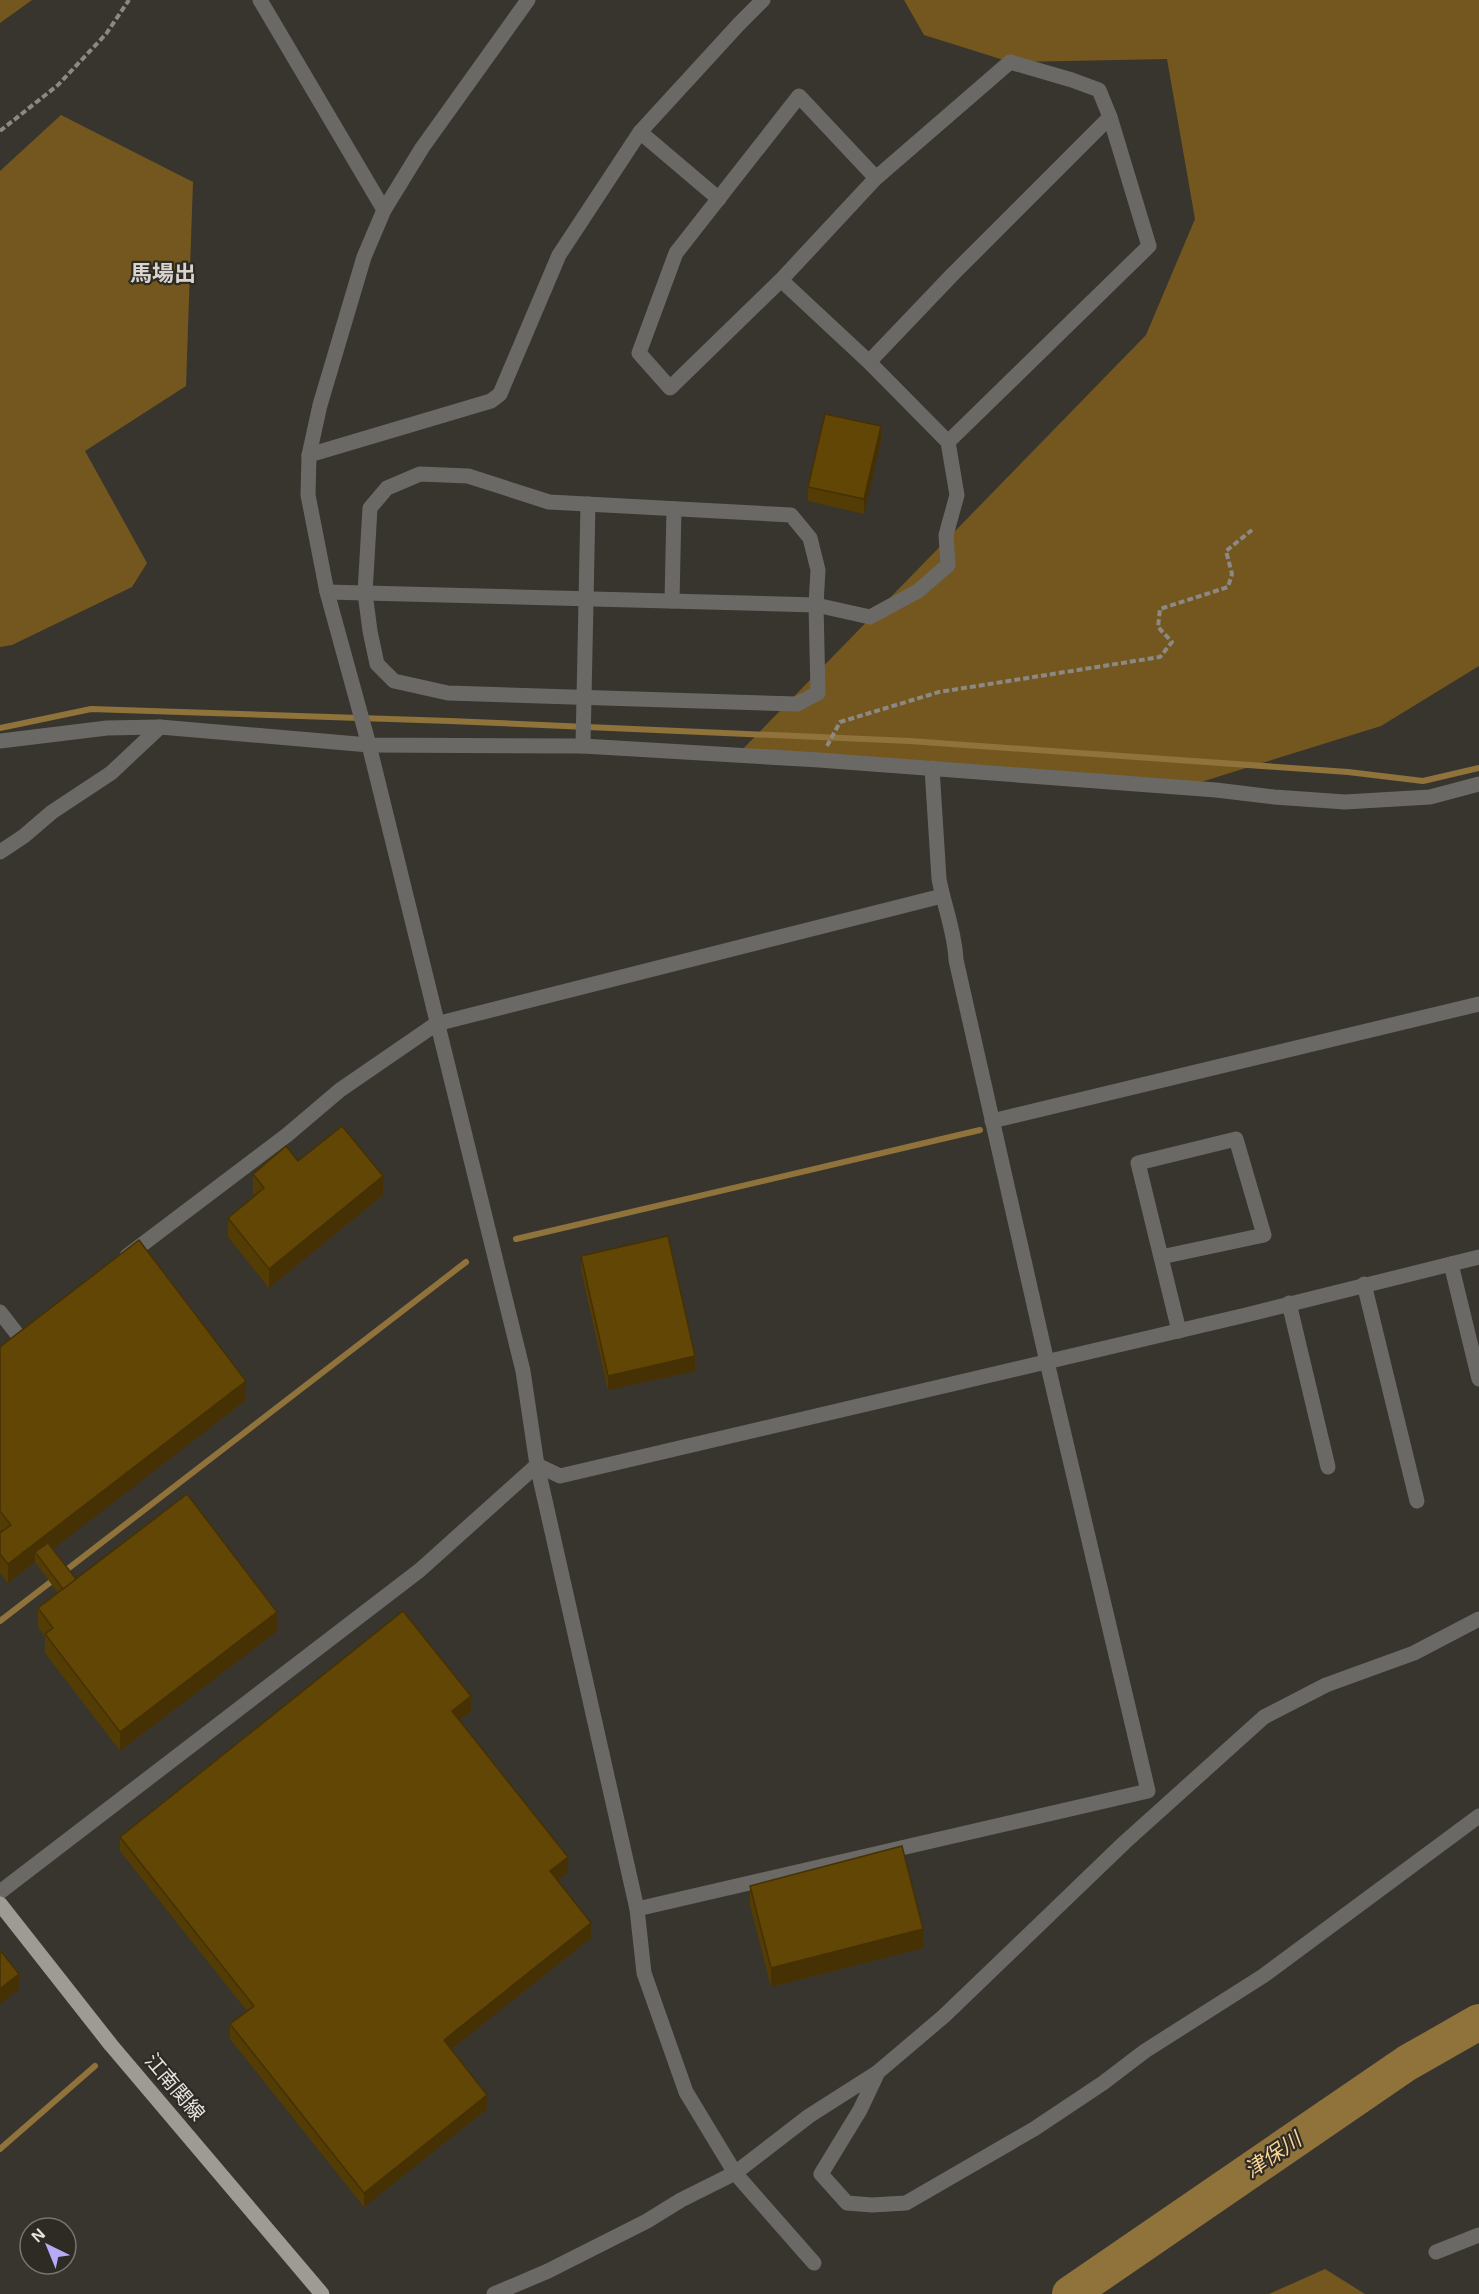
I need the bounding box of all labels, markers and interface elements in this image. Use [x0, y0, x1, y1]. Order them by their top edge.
district label: 馬場出 [130, 261, 196, 286]
street label: 江南関線 [141, 2049, 209, 2125]
water label: 津保川 [1240, 2126, 1307, 2182]
north arrow [18, 2216, 78, 2276]
text: N [28, 2225, 48, 2246]

